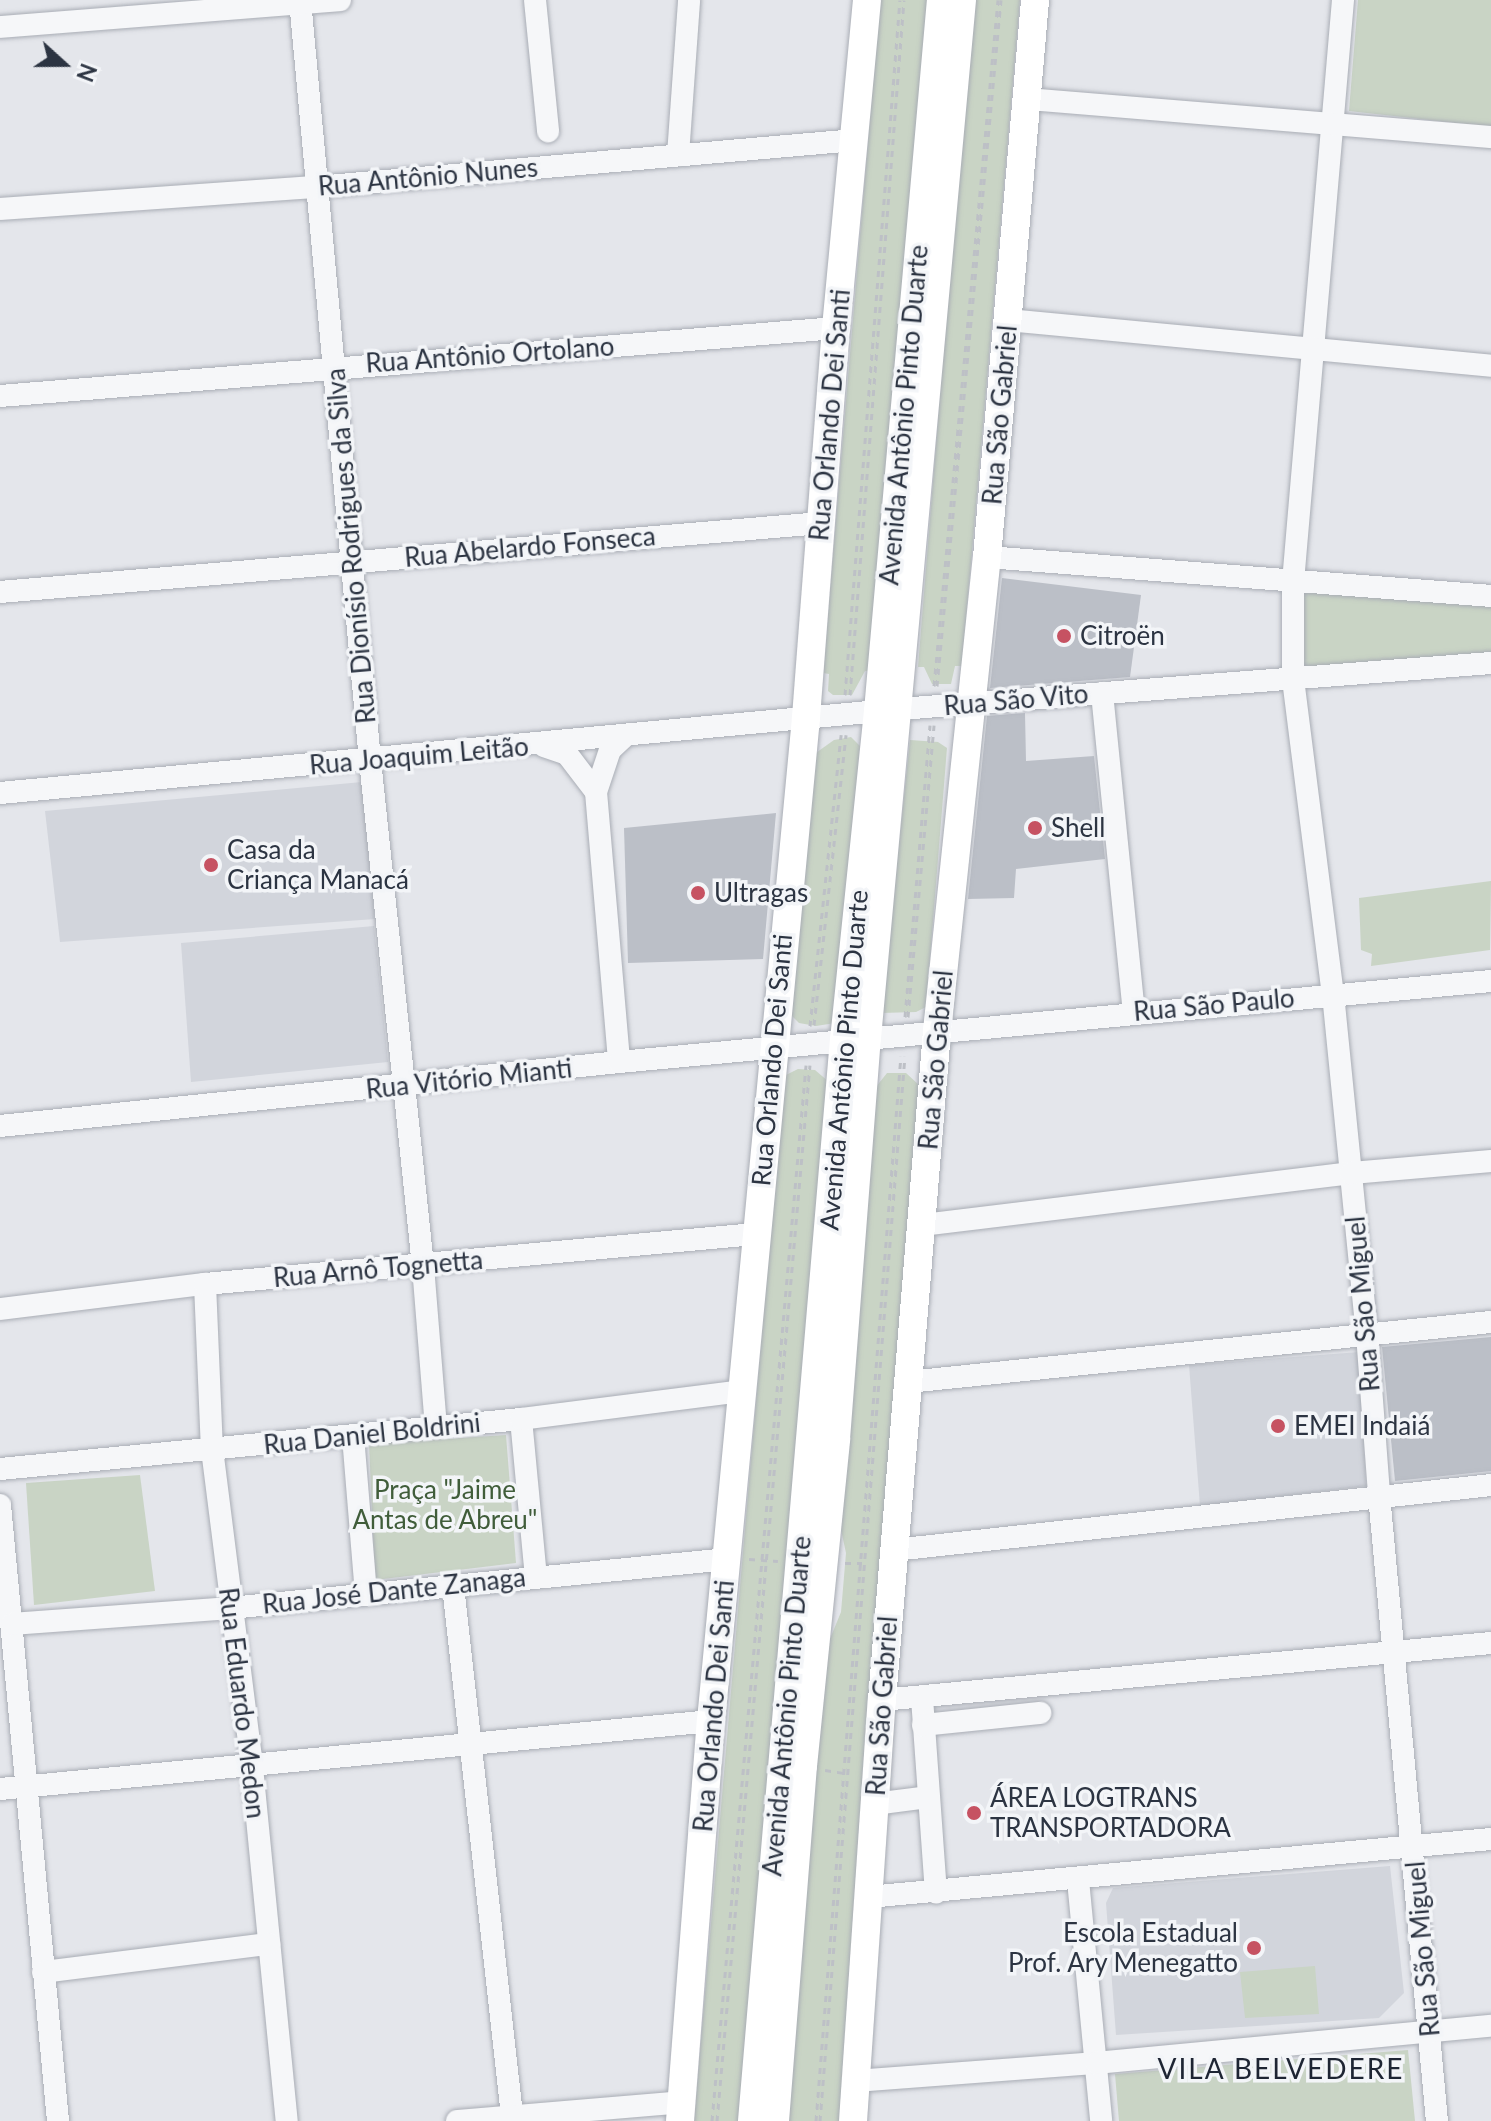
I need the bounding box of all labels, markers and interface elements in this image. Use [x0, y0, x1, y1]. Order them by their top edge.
north arrow [24, 24, 104, 104]
text: N [71, 60, 103, 86]
street label: Rua Antônio Nunes [316, 152, 540, 202]
street label: Avenida Antônio Pinto Duarte [874, 243, 934, 587]
street label: Rua Orlando Dei Santi [803, 288, 857, 542]
street label: Rua São Gabriel [977, 324, 1023, 506]
street label: Rua Antônio Ortolano [364, 331, 616, 379]
street label: Rua Dionísio Rodrigues da Silva [320, 367, 382, 725]
street label: Rua Abelardo Fonseca [403, 520, 657, 574]
place label: Citroën [1080, 620, 1165, 652]
marker: Citroën [1055, 627, 1073, 645]
street label: Rua São Vito [942, 678, 1090, 722]
street label: Rua Joaquim Leitão [308, 731, 530, 781]
place label: Shell [1051, 812, 1105, 844]
marker: Shell [1026, 819, 1044, 837]
place label: Casa da Criança Manacá [227, 834, 409, 896]
marker: Casa da Criança Manacá [202, 856, 220, 874]
place label: Ultragas [714, 877, 808, 909]
marker: Ultragas [689, 884, 707, 902]
street label: Avenida Antônio Pinto Duarte [814, 888, 874, 1232]
street label: Rua Orlando Dei Santi [745, 933, 799, 1187]
street label: Rua São Gabriel [913, 969, 959, 1151]
street label: Rua São Paulo [1132, 982, 1296, 1028]
street label: Rua Vitório Mianti [364, 1053, 574, 1105]
street label: Rua São Miguel [1340, 1215, 1386, 1393]
street label: Rua Arnô Tognetta [271, 1244, 485, 1294]
street label: Rua Daniel Boldrini [262, 1407, 482, 1461]
place label: EMEI Indaiá [1294, 1410, 1430, 1442]
marker: EMEI Indaiá [1269, 1417, 1287, 1435]
park label: Praça "Jaime Antas de Abreu" [352, 1474, 538, 1536]
street label: Avenida Antônio Pinto Duarte [757, 1534, 817, 1878]
street label: Rua José Dante Zanaga [260, 1562, 528, 1620]
street label: Rua Orlando Dei Santi [687, 1579, 741, 1833]
street label: Rua Eduardo Medon [212, 1586, 272, 1820]
street label: Rua São Gabriel [860, 1615, 904, 1797]
place label: ÁREA LOGTRANS TRANSPORTADORA [990, 1782, 1231, 1844]
marker: ÁREA LOGTRANS TRANSPORTADORA [965, 1804, 983, 1822]
street label: Rua São Miguel [1400, 1860, 1446, 2038]
place label: Escola Estadual Prof. Ary Menegatto [1006, 1917, 1238, 1978]
marker: Escola Estadual Prof. Ary Menegatto [1245, 1939, 1263, 1957]
district label: VILA BELVEDERE [1157, 2051, 1405, 2085]

